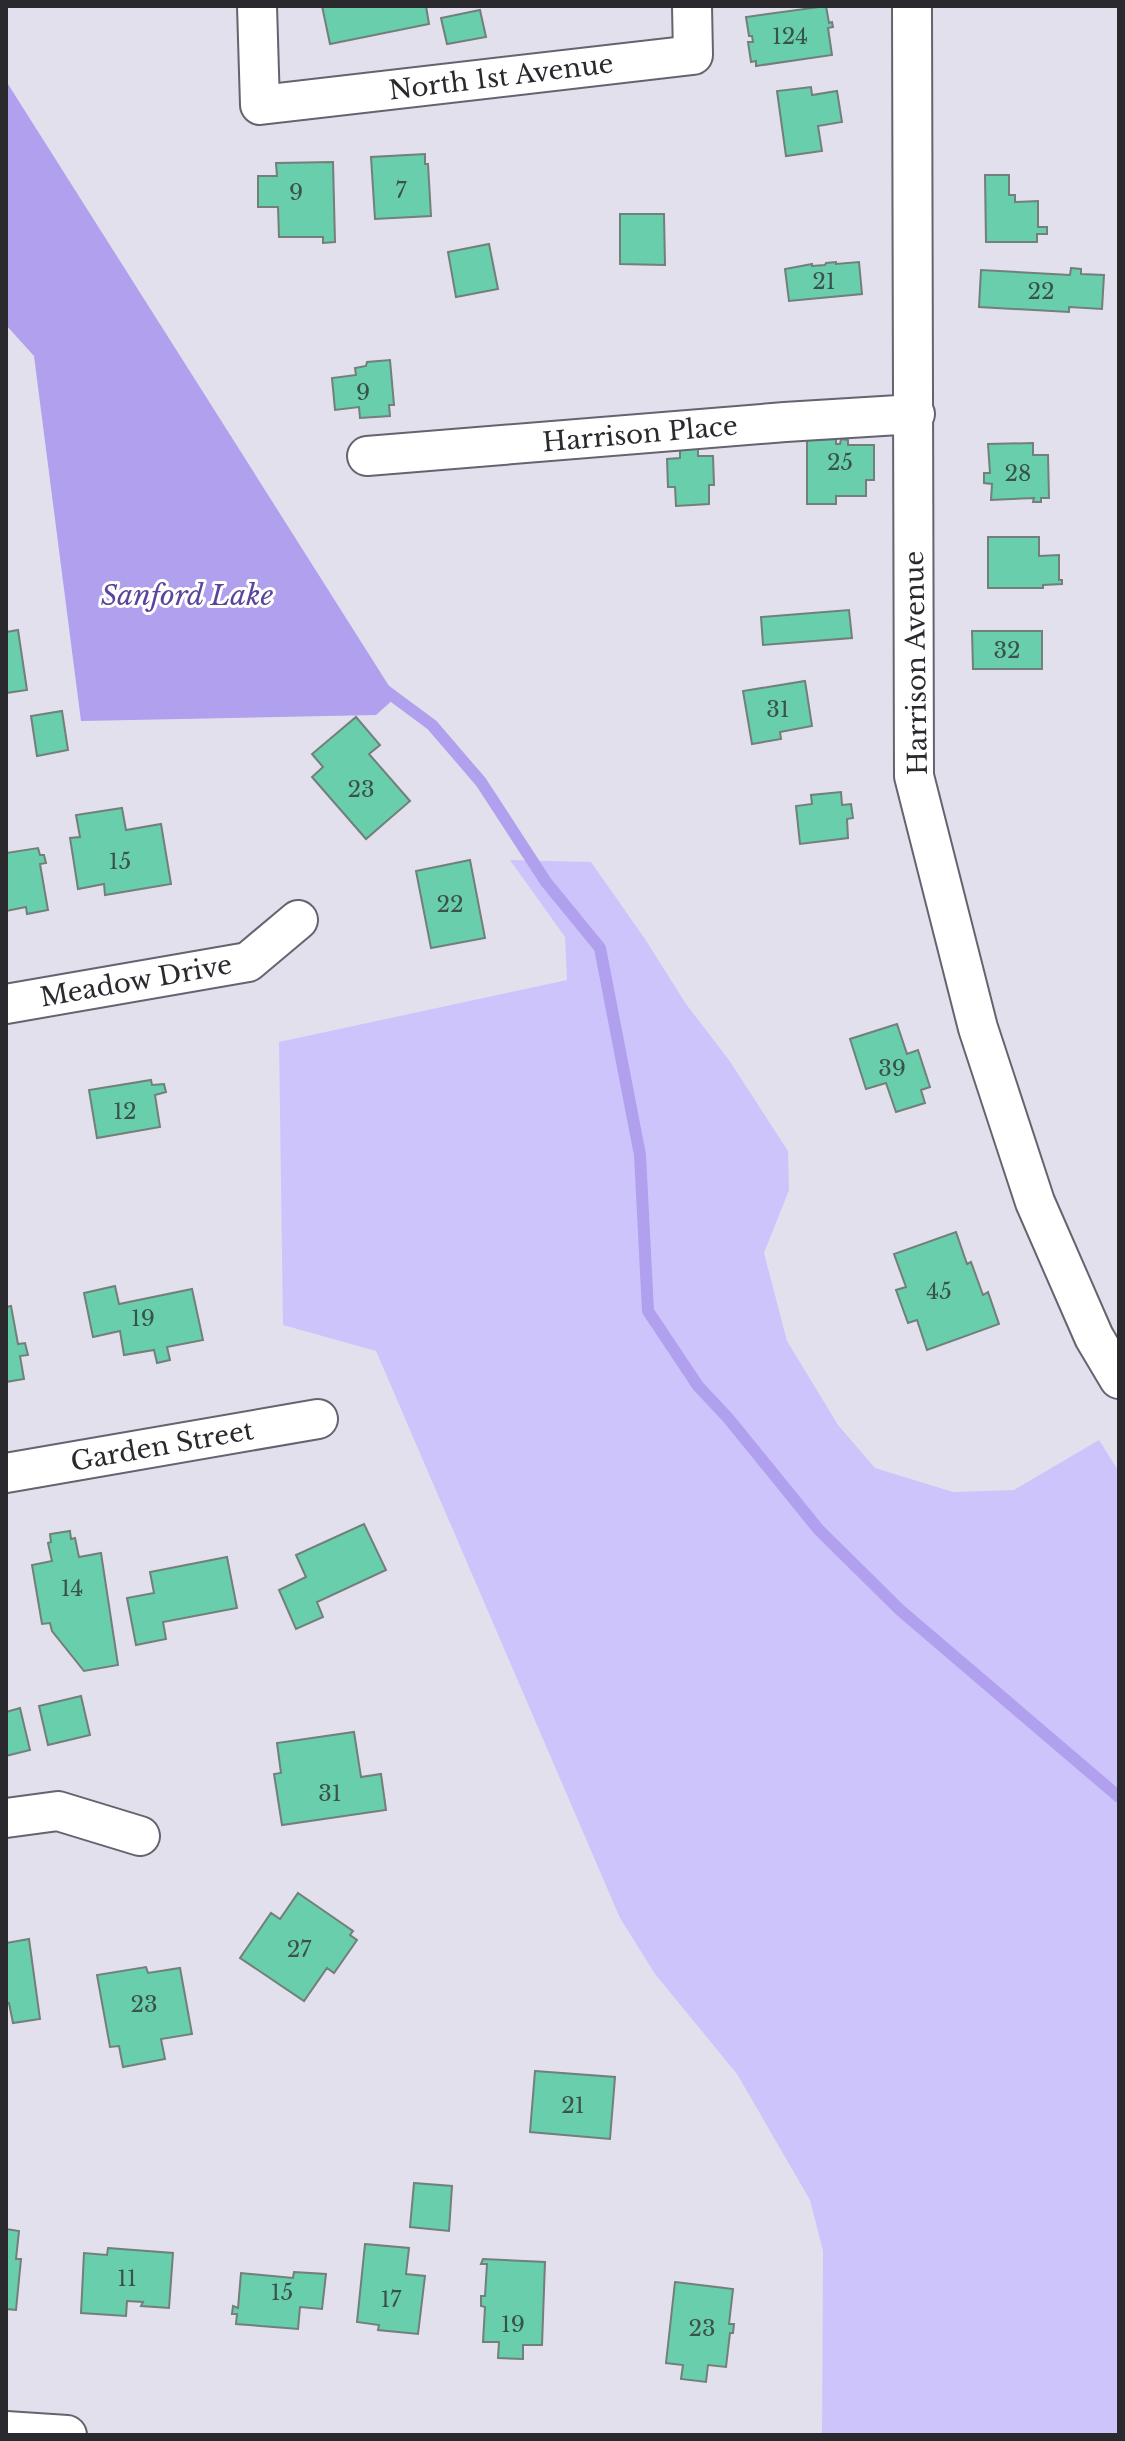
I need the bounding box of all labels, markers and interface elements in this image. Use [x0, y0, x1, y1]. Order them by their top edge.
house number: 124 [772, 23, 808, 50]
street label: North 1st Avenue [387, 47, 615, 107]
house number: 7 [395, 177, 407, 204]
house number: 9 [289, 179, 303, 206]
house number: 21 [812, 268, 836, 295]
house number: 22 [1027, 278, 1055, 305]
house number: 9 [356, 379, 370, 406]
street label: Harrison Place [541, 410, 739, 458]
house number: 25 [827, 449, 853, 476]
house number: 28 [1005, 460, 1031, 487]
street label: Harrison Avenue [898, 551, 934, 775]
water label: Sanford Lake [101, 578, 274, 613]
house number: 32 [993, 637, 1021, 664]
house number: 31 [766, 696, 790, 723]
house number: 23 [347, 776, 375, 803]
house number: 15 [109, 848, 131, 875]
house number: 22 [436, 891, 464, 918]
street label: Meadow Drive [38, 948, 234, 1014]
house number: 39 [878, 1055, 906, 1082]
house number: 12 [113, 1098, 137, 1125]
house number: 45 [926, 1278, 952, 1305]
house number: 19 [131, 1305, 155, 1332]
street label: Garden Street [68, 1414, 256, 1478]
house number: 14 [61, 1575, 83, 1602]
house number: 31 [318, 1780, 342, 1807]
house number: 27 [287, 1936, 312, 1963]
house number: 23 [130, 1991, 158, 2018]
house number: 21 [561, 2092, 585, 2119]
house number: 11 [117, 2265, 137, 2292]
house number: 15 [271, 2279, 293, 2306]
house number: 17 [381, 2286, 402, 2313]
house number: 19 [501, 2311, 525, 2338]
house number: 23 [688, 2315, 716, 2342]

